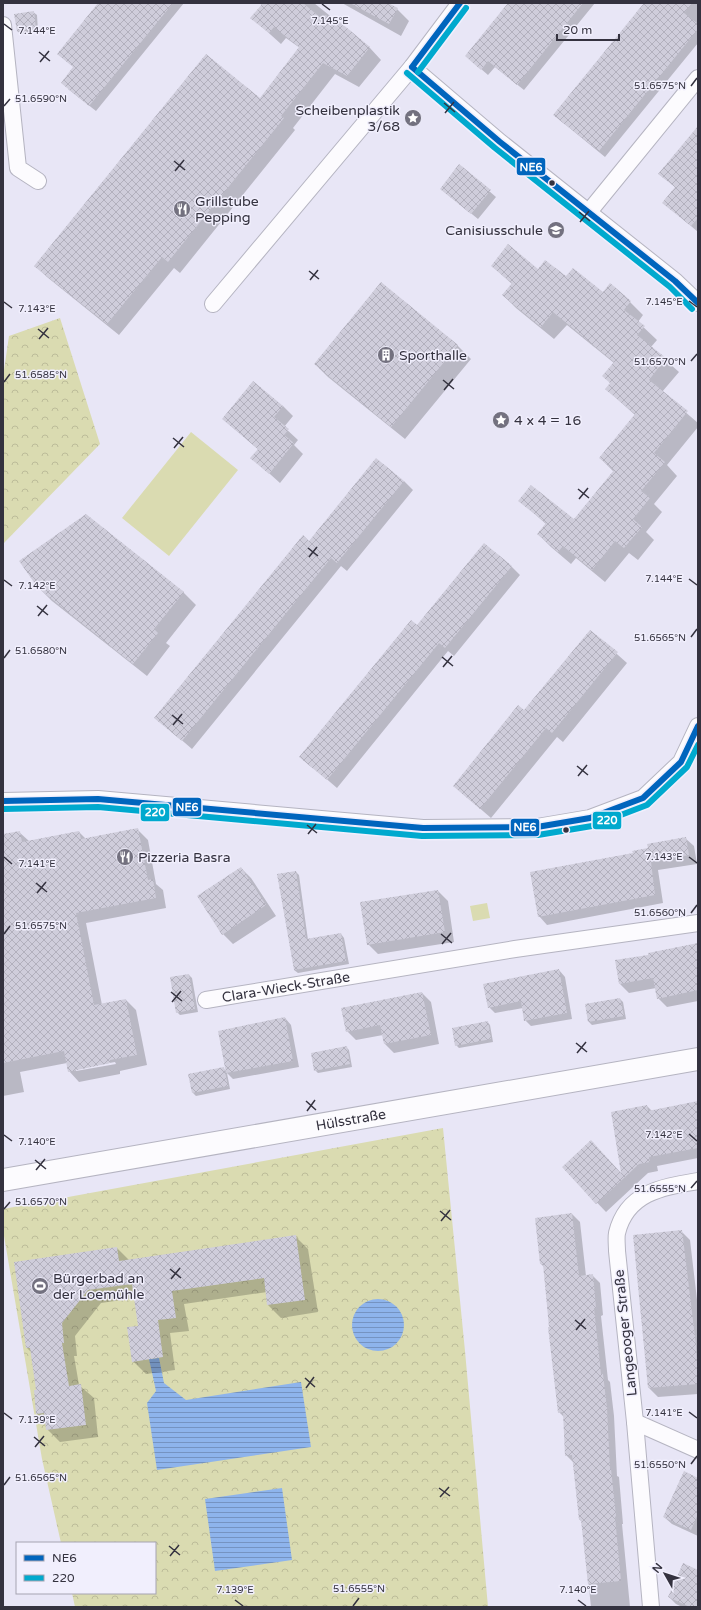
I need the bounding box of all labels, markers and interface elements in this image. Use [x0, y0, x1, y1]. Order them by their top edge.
text: 7.145°E [311, 15, 349, 27]
scale bar [557, 16, 619, 42]
text: 20 m [563, 23, 592, 37]
text: 7.144°E [18, 25, 56, 37]
text: 51.6575°N [634, 80, 686, 92]
text: 51.6590°N [15, 93, 67, 105]
place label: Scheibenplastik 3/68 [295, 102, 400, 135]
place icon: Scheibenplastik 3/68 [403, 108, 423, 128]
line badge: NE6 [516, 157, 546, 176]
text: NE6 [520, 161, 542, 174]
unlabelled marker [547, 178, 557, 188]
place label: Grillstube Pepping [195, 193, 259, 226]
restaurant icon: Grillstube Pepping [172, 199, 192, 219]
school or university icon: Canisiusschule [546, 220, 566, 240]
place label: Canisiusschule [445, 222, 543, 239]
text: 7.145°E [645, 296, 683, 308]
text: 7.143°E [18, 303, 56, 315]
building icon: Sporthalle [376, 345, 396, 365]
place label: Sporthalle [399, 347, 467, 364]
text: 51.6570°N [634, 356, 686, 368]
text: 51.6585°N [15, 369, 67, 381]
place icon: 4 x 4 = 16 [491, 410, 511, 430]
place label: 4 x 4 = 16 [514, 412, 581, 429]
text: 7.144°E [645, 573, 683, 585]
text: 7.142°E [18, 580, 56, 592]
text: 51.6565°N [634, 632, 686, 644]
text: 51.6580°N [15, 645, 67, 657]
line badge: NE6 [172, 797, 202, 817]
text: NE6 [176, 801, 198, 814]
line badge: 220 [140, 803, 170, 822]
text: 220 [145, 806, 165, 819]
line badge: 220 [592, 811, 622, 830]
text: 220 [597, 814, 617, 827]
line badge: NE6 [510, 818, 540, 837]
text: NE6 [514, 821, 536, 834]
unlabelled marker [561, 825, 571, 835]
restaurant icon: Pizzeria Basra [115, 847, 135, 867]
place label: Pizzeria Basra [138, 849, 231, 866]
text: 7.143°E [645, 851, 683, 863]
text: 7.141°E [18, 858, 56, 870]
text: 51.6560°N [634, 907, 686, 919]
text: 51.6575°N [15, 920, 67, 932]
street label: Clara-Wieck-Straße [221, 968, 351, 1006]
street label: Hülsstraße [314, 1105, 387, 1134]
text: 7.142°E [645, 1129, 683, 1141]
text: 7.140°E [18, 1136, 56, 1148]
text: 51.6555°N [634, 1183, 686, 1195]
text: 51.6570°N [15, 1196, 67, 1208]
street label: Langeooger Straße [610, 1269, 641, 1397]
place label: Bürgerbad an der Loemühle [53, 1270, 145, 1303]
sports icon: Bürgerbad an der Loemühle [30, 1276, 50, 1296]
text: 7.141°E [645, 1407, 683, 1419]
text: 7.139°E [18, 1414, 56, 1426]
text: 51.6550°N [634, 1459, 686, 1471]
text: 51.6565°N [15, 1472, 67, 1484]
legend [16, 1542, 156, 1594]
text: NE6 [52, 1551, 77, 1565]
north arrow [645, 1554, 685, 1594]
text: N [650, 1560, 665, 1576]
text: 220 [52, 1571, 75, 1585]
text: 51.6555°N [333, 1583, 385, 1595]
text: 7.139°E [216, 1584, 254, 1596]
text: 7.140°E [559, 1584, 597, 1596]

